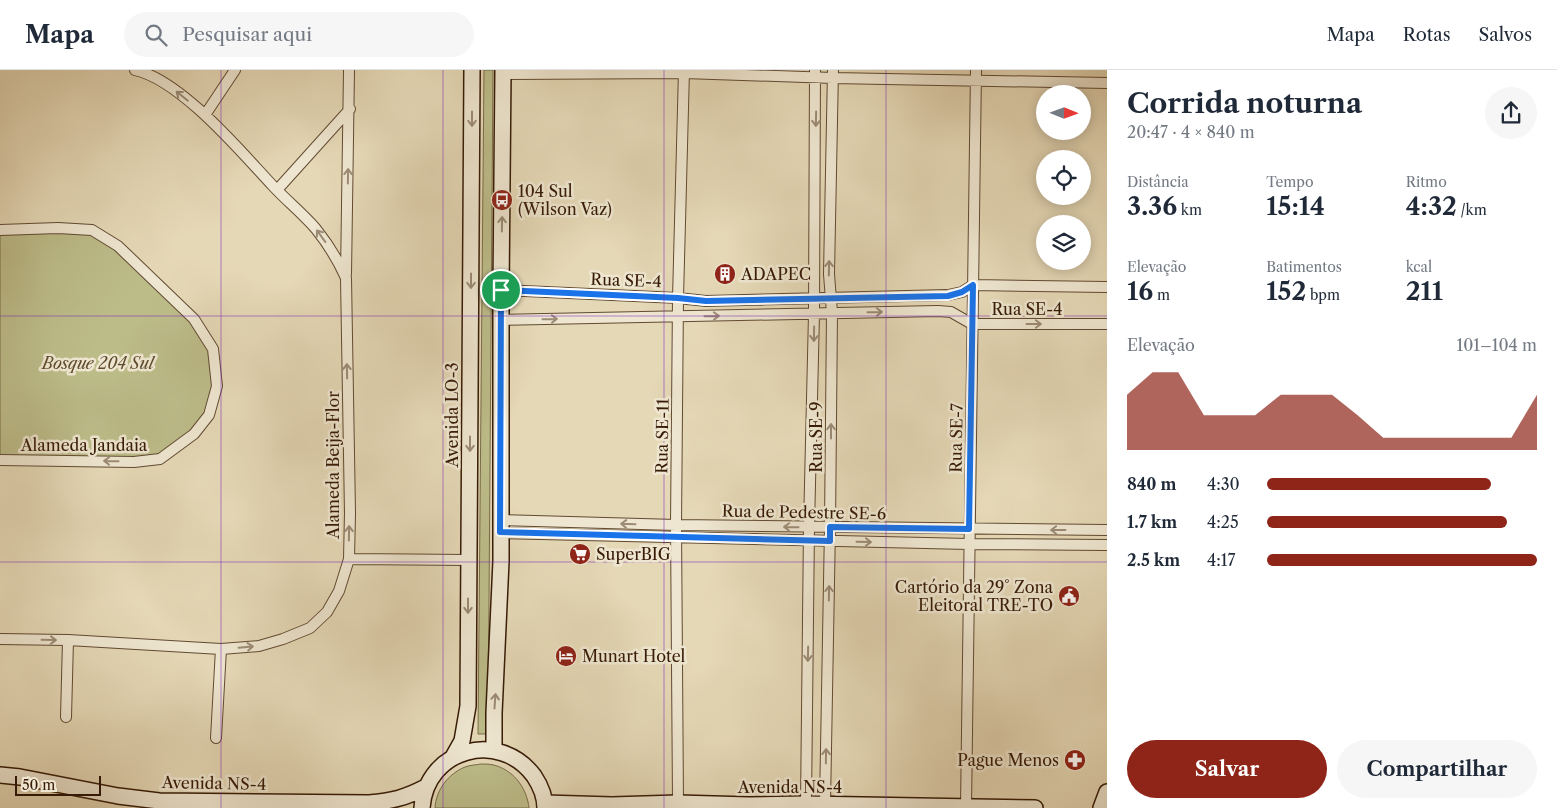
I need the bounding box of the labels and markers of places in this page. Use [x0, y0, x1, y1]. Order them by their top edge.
place label: 104 Sul (Wilson Vaz) [518, 181, 612, 219]
bus stop icon: 104 Sul (Wilson Vaz) [490, 188, 514, 212]
building icon: ADAPEC [713, 262, 737, 286]
place label: ADAPEC [740, 264, 811, 284]
pin [480, 269, 522, 311]
supermarket icon: SuperBIG [568, 542, 592, 566]
place label: SuperBIG [596, 544, 671, 564]
place label: Cartório da 29° Zona Eleitoral TRE-TO [895, 577, 1054, 615]
public building icon: Cartório da 29° Zona Eleitoral TRE-TO [1057, 584, 1081, 608]
hotel icon: Munart Hotel [554, 644, 578, 668]
place label: Munart Hotel [582, 646, 686, 666]
pharmacy icon: Pague Menos [1063, 748, 1087, 772]
place label: Pague Menos [957, 750, 1059, 770]

